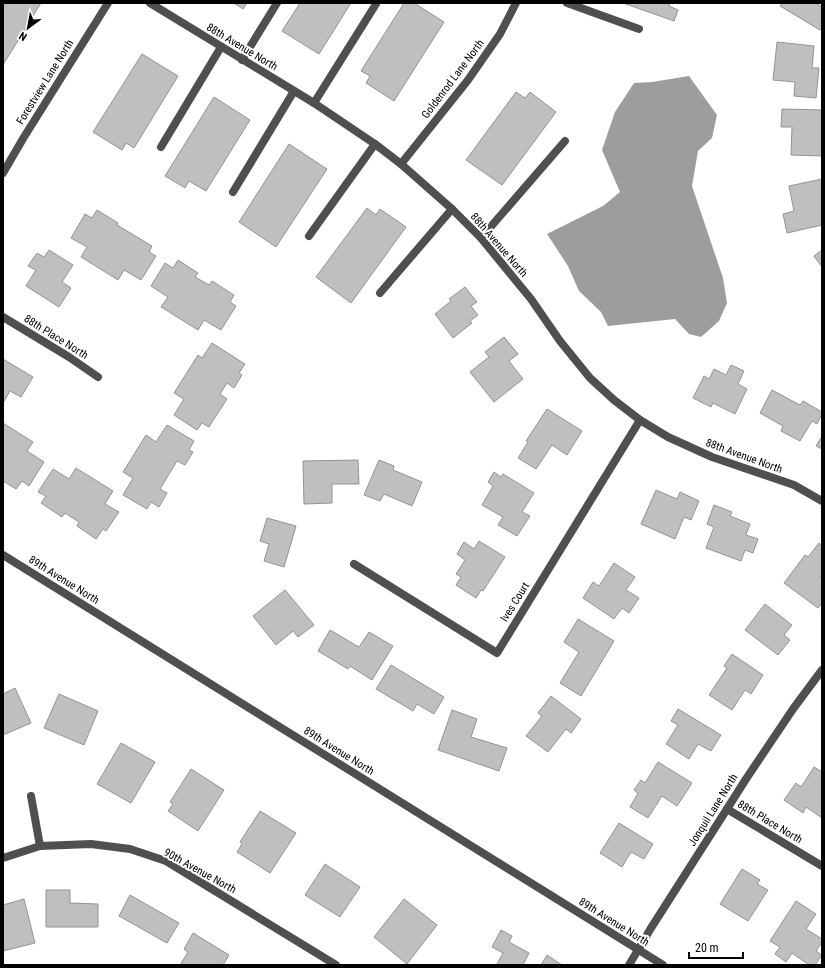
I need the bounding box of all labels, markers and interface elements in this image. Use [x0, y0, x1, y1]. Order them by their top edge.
north arrow [8, 8, 48, 48]
street label: 88th Avenue North [204, 21, 280, 73]
street label: Forestview Lane North [14, 37, 76, 127]
street label: Goldenrod Lane North [419, 37, 487, 121]
street label: 88th Avenue North [468, 210, 530, 280]
street label: 88th Place North [22, 312, 90, 362]
street label: 88th Avenue North [704, 436, 784, 476]
street label: 89th Avenue North [26, 553, 102, 607]
street label: Ives Court [498, 580, 532, 624]
street label: 89th Avenue North [301, 724, 377, 778]
street label: Jonquil Lane North [686, 772, 740, 848]
street label: 88th Place North [735, 798, 805, 846]
street label: 90th Avenue North [162, 846, 238, 896]
street label: 89th Avenue North [576, 895, 652, 949]
scale bar [689, 934, 743, 960]
text: 20 m [695, 941, 719, 955]

